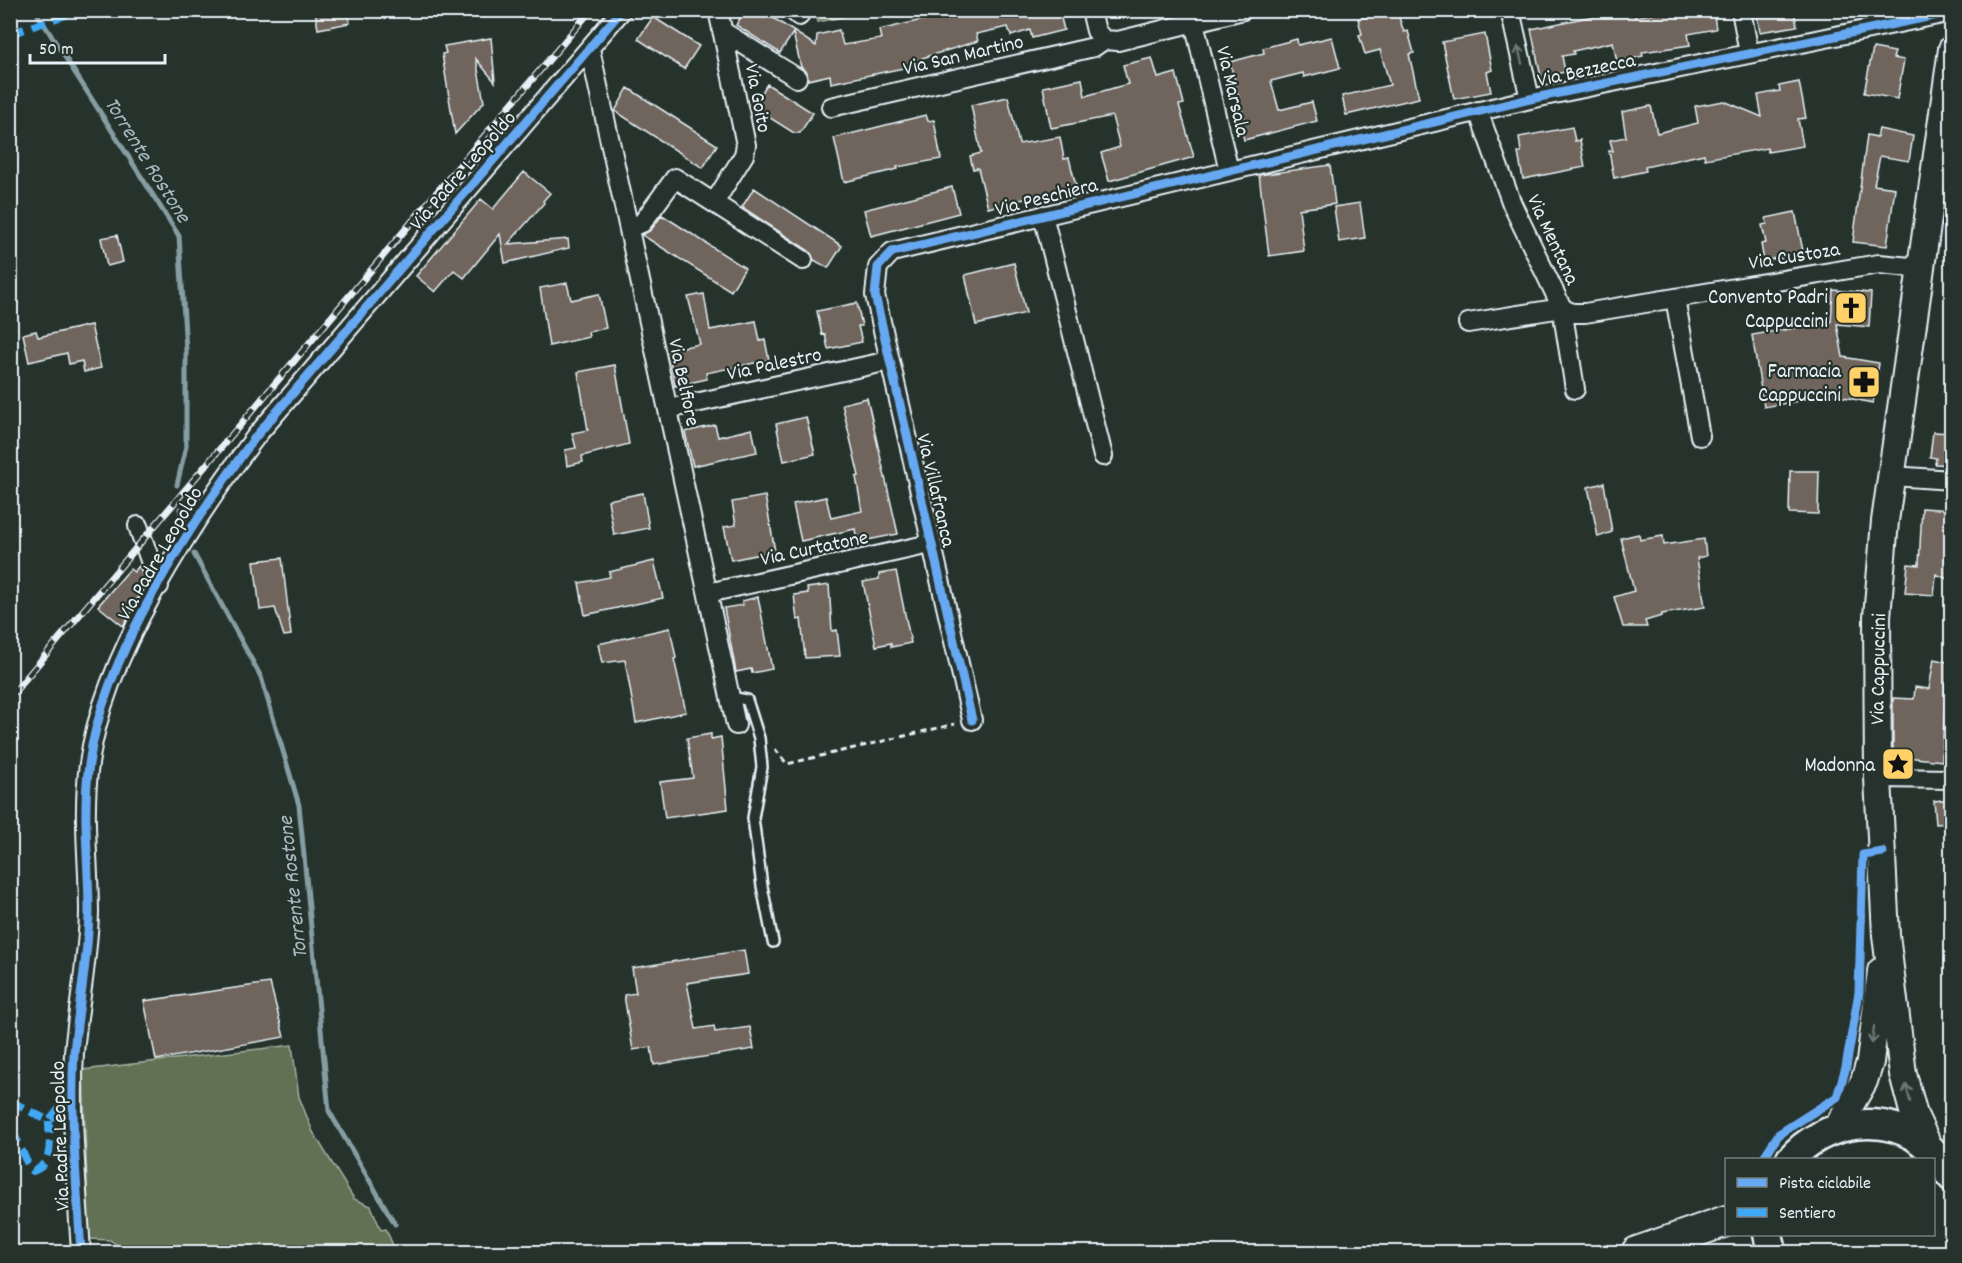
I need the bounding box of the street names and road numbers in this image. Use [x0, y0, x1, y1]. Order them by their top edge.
street label: Via San Martino [900, 28, 1027, 85]
street label: Via Marsala [1206, 43, 1256, 141]
street label: Via Bezzecca [1535, 47, 1640, 97]
street label: Via Goito [735, 62, 777, 136]
street label: Via Padre Leopoldo [404, 105, 525, 238]
street label: Via Peschiera [992, 171, 1102, 226]
street label: Via Mentana [1517, 190, 1586, 292]
street label: Via Custoza [1747, 236, 1843, 280]
street label: Via Belfiore [658, 336, 706, 429]
street label: Via Palestro [725, 341, 825, 391]
street label: Via Villafranca [906, 431, 962, 551]
street label: Via Padre Leopoldo [111, 482, 212, 627]
street label: Via Curtatone [758, 524, 871, 576]
street label: Via Cappuccini [1864, 613, 1896, 725]
street label: Via Padre Leopoldo [44, 1060, 80, 1211]

